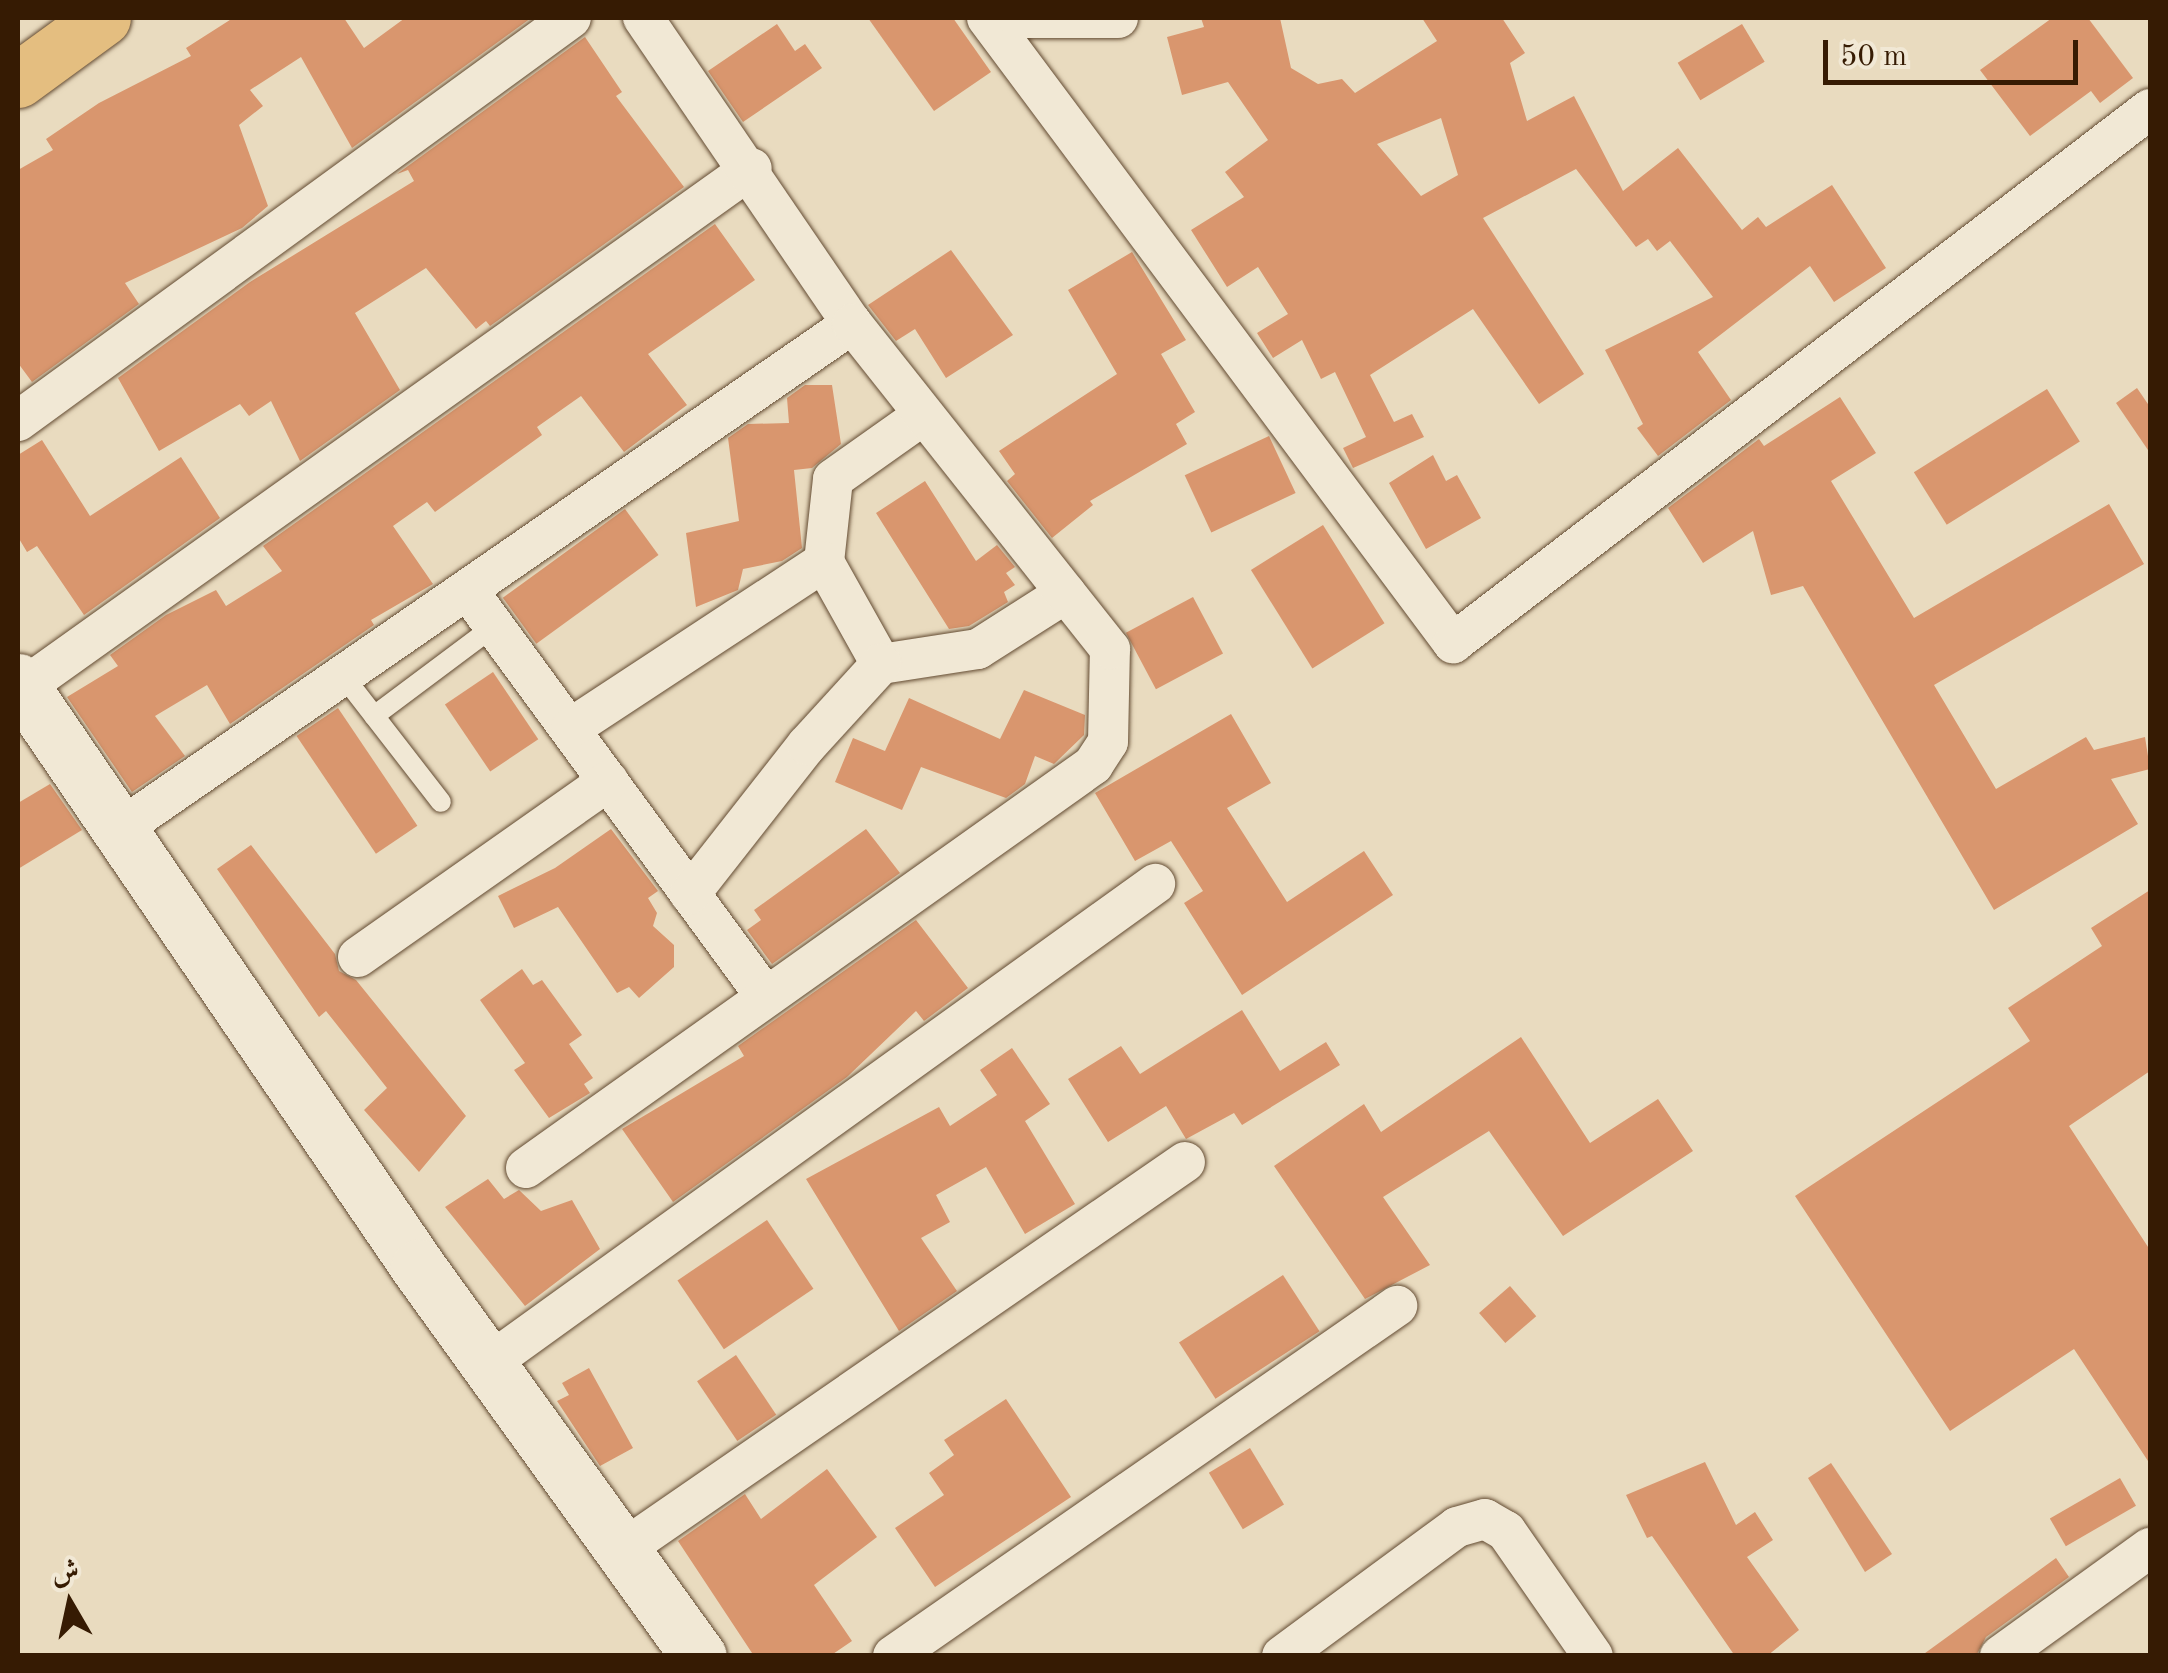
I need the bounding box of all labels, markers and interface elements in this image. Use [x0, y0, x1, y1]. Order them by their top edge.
scale bar [1828, 20, 2083, 82]
text: 50 m [1840, 42, 1907, 72]
north arrow [20, 1553, 120, 1653]
text: ش [49, 1557, 81, 1589]

